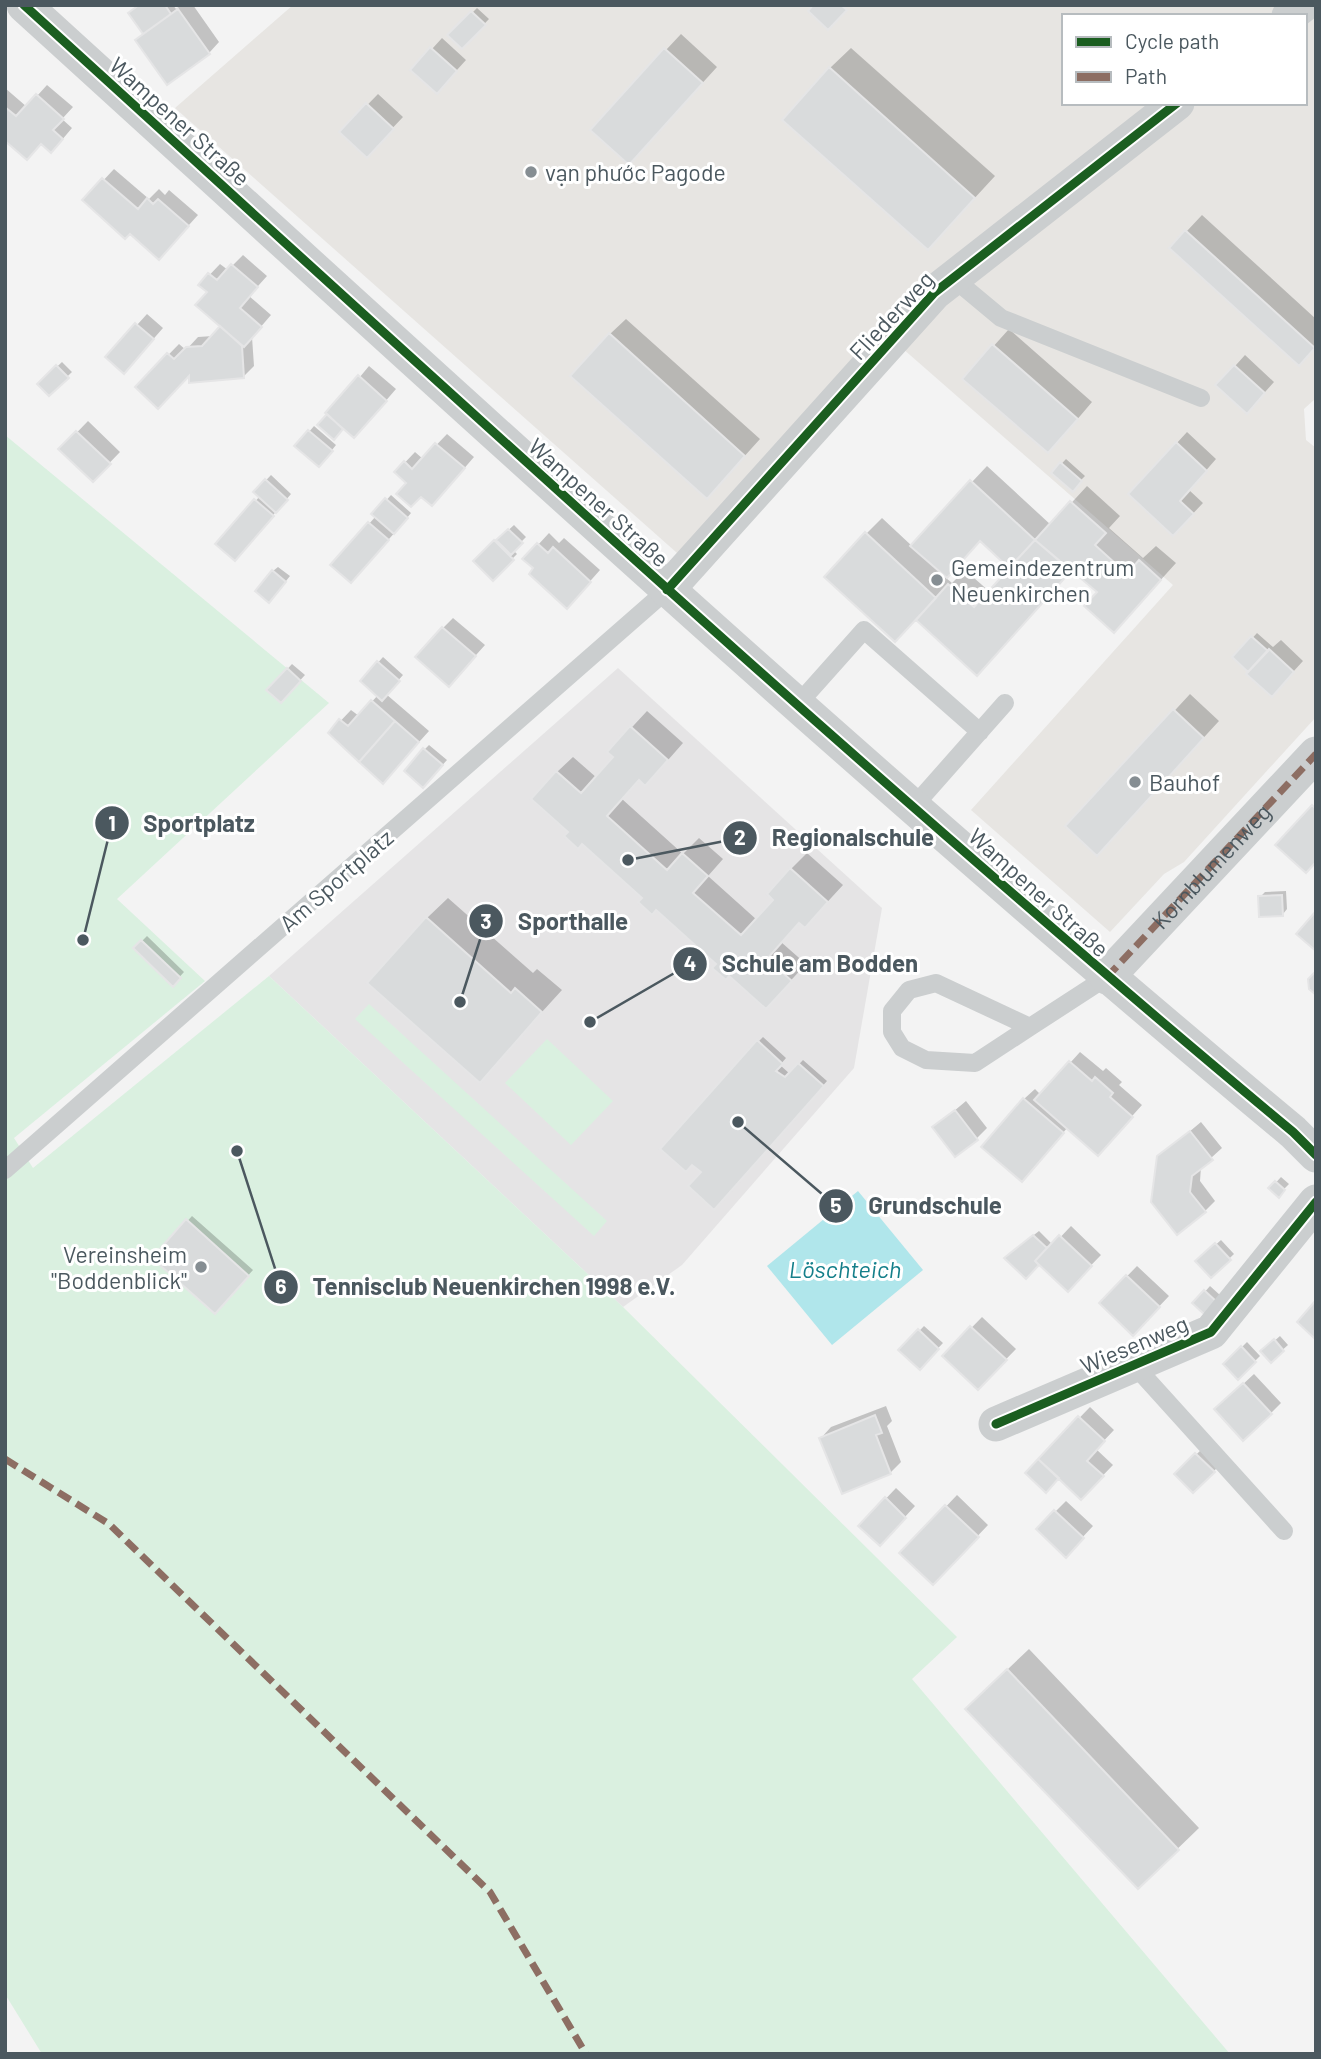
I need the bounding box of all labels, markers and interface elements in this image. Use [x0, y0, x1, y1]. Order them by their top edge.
legend [1062, 14, 1307, 105]
text: Cycle path [1125, 28, 1219, 53]
street label: Wampener Straße [104, 51, 256, 191]
text: Path [1125, 63, 1167, 88]
place label: vạn phước Pagode [545, 158, 726, 186]
marker: vạn phước Pagode [523, 164, 539, 180]
street label: Fliederweg [843, 265, 939, 365]
street label: Wampener Straße [523, 432, 675, 572]
place label: Gemeindezentrum Neuenkirchen [951, 553, 1134, 607]
marker: Gemeindezentrum Neuenkirchen [929, 572, 945, 588]
place label: Bauhof [1149, 768, 1220, 796]
marker: Bauhof [1127, 774, 1143, 790]
street label: Kornblumenweg [1146, 798, 1276, 935]
callout: Sportplatz [94, 801, 269, 846]
text: Sportplatz [143, 808, 255, 837]
text: 1 [108, 810, 116, 835]
callout: Regionalschule [722, 815, 948, 860]
text: Regionalschule [772, 822, 934, 851]
street label: Wampener Straße [963, 822, 1115, 962]
street label: Am Sportplatz [273, 823, 399, 937]
text: 2 [734, 824, 746, 849]
callout: Sporthalle [469, 899, 642, 944]
text: Sporthalle [518, 906, 628, 935]
text: 3 [480, 908, 492, 933]
callout: Schule am Bodden [672, 941, 932, 986]
text: Schule am Bodden [722, 948, 918, 977]
text: 4 [684, 950, 696, 975]
callout: Grundschule [819, 1183, 1015, 1228]
text: Grundschule [868, 1190, 1002, 1219]
text: 5 [830, 1192, 842, 1217]
place label: Vereinsheim "Boddenblick" [51, 1240, 187, 1294]
water label: Löschteich [789, 1254, 901, 1283]
marker: Vereinsheim "Boddenblick" [193, 1259, 209, 1275]
callout: Tennisclub Neuenkirchen 1998 e.V. [264, 1264, 690, 1309]
text: Tennisclub Neuenkirchen 1998 e.V. [313, 1271, 675, 1300]
text: 6 [275, 1273, 287, 1298]
street label: Wiesenweg [1076, 1309, 1192, 1379]

